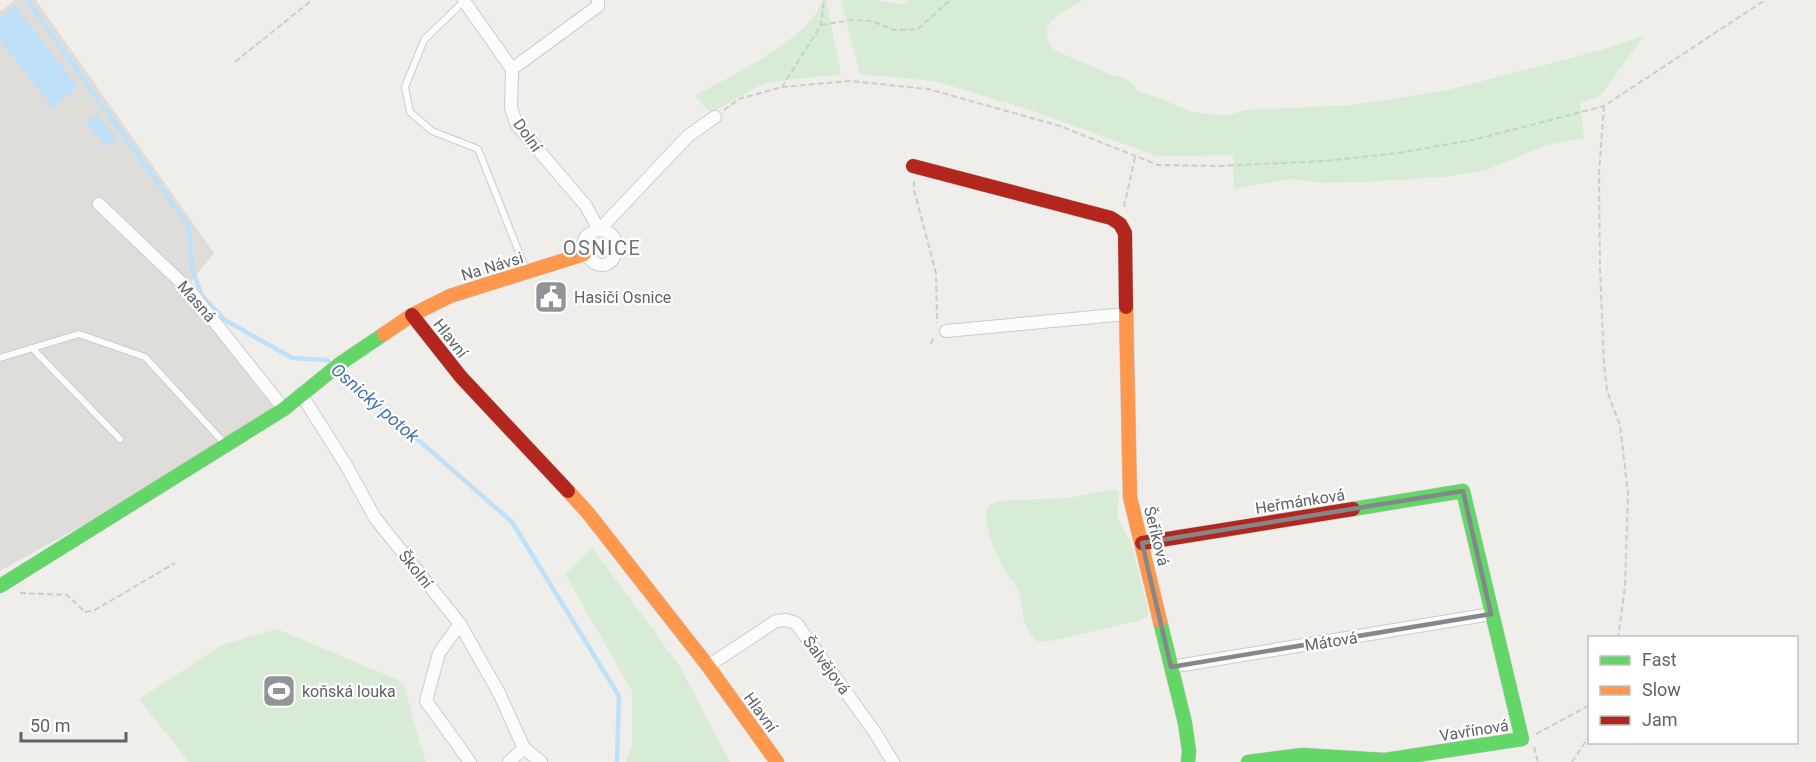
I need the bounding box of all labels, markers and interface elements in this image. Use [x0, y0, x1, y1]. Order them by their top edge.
street label: Dolní [509, 115, 547, 156]
district label: OSNICE [563, 236, 641, 260]
street label: Na Návsi [459, 248, 526, 285]
street label: Masná [174, 277, 220, 326]
public building icon: Hasiči Osnice [533, 279, 569, 315]
place label: Hasiči Osnice [574, 288, 671, 307]
street label: Hlavní [429, 315, 472, 362]
water label: Osnický potok [327, 359, 424, 447]
street label: Heřmánková [1254, 485, 1346, 518]
street label: Šeříková [1140, 504, 1174, 568]
street label: Školní [395, 546, 438, 593]
street label: Mátová [1303, 628, 1359, 655]
street label: Šalvějová [799, 632, 855, 698]
legend [1588, 636, 1798, 744]
text: Fast [1642, 649, 1677, 670]
sports icon: koňská louka [261, 673, 297, 709]
text: Slow [1642, 679, 1681, 700]
place label: koňská louka [302, 682, 396, 701]
street label: Hlavní [740, 689, 782, 737]
scale bar [21, 705, 126, 743]
text: Jam [1642, 709, 1678, 730]
text: 50 m [30, 715, 70, 736]
street label: Vavřínová [1438, 716, 1510, 745]

